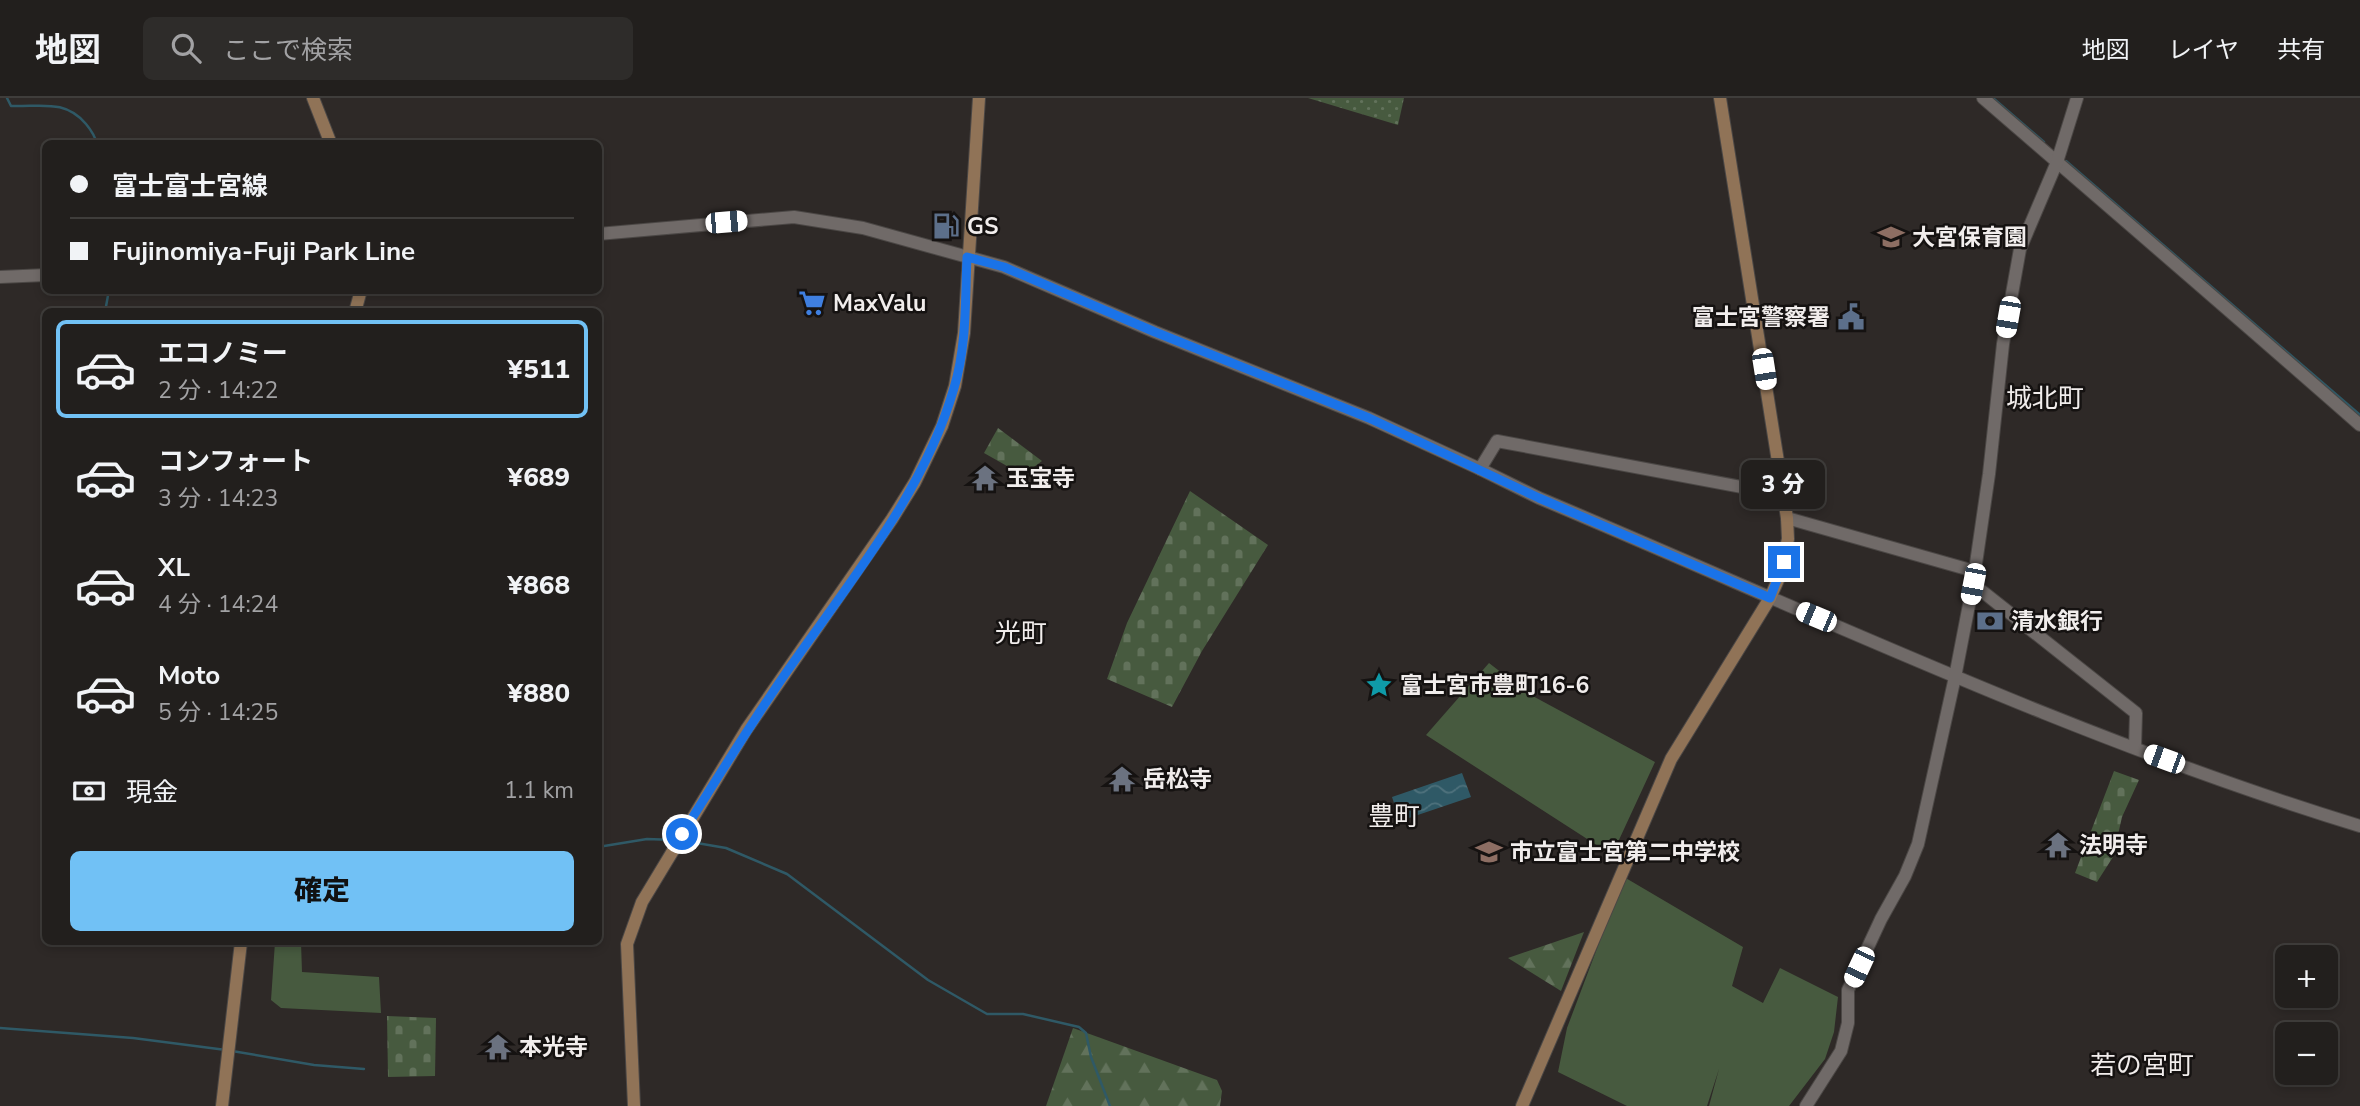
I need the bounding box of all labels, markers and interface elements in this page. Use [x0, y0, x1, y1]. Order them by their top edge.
search box [143, 17, 633, 80]
text: 地図 [35, 28, 101, 73]
icon: search [167, 29, 205, 67]
text: ここで検索 [223, 33, 353, 68]
text: 地図 [2082, 34, 2130, 66]
text: レイヤ [2168, 34, 2239, 66]
text: 共有 [2277, 34, 2325, 66]
text: 富士富士宮線 [112, 169, 268, 204]
car [705, 210, 748, 234]
fuel station icon: GS [931, 211, 961, 241]
place label: GS [967, 211, 998, 242]
school or university icon: 大宮保育園 [1876, 222, 1906, 252]
place label: 大宮保育園 [1912, 222, 2027, 253]
text: Fujinomiya-Fuji Park Line [112, 234, 415, 269]
supermarket icon: MaxValu [797, 288, 827, 318]
place label: MaxValu [833, 288, 926, 319]
car [1995, 294, 2022, 340]
place label: 富士宮警察署 [1692, 302, 1830, 333]
public building icon: 富士宮警察署 [1836, 302, 1866, 332]
text: エコノミー [158, 336, 288, 371]
icon: car [74, 338, 137, 401]
car [1751, 347, 1778, 391]
text: ¥511 [508, 352, 570, 387]
text: 2 分 · 14:22 [158, 375, 278, 406]
district label: 城北町 [2006, 381, 2084, 416]
text: コンフォート [158, 444, 313, 479]
icon: car [74, 446, 137, 509]
text: ¥689 [508, 460, 570, 495]
callout: 3 分 [1742, 461, 1826, 510]
temple icon: 玉宝寺 [970, 463, 1000, 493]
place label: 玉宝寺 [1006, 463, 1075, 494]
text: 3 分 [1761, 469, 1805, 500]
text: 3 分 · 14:23 [158, 483, 278, 514]
route end [1768, 546, 1800, 578]
text: XL [158, 550, 190, 585]
icon: car [74, 554, 137, 617]
car [1959, 561, 1988, 607]
text: ¥868 [508, 568, 570, 603]
text: 4 分 · 14:24 [158, 589, 278, 620]
car [1793, 599, 1840, 635]
bank icon: 清水銀行 [1975, 606, 2005, 636]
place label: 清水銀行 [2011, 606, 2103, 637]
district label: 光町 [995, 616, 1047, 651]
text: Moto [158, 658, 220, 693]
icon: car [74, 662, 137, 725]
place icon: 富士宮市豊町16-6 [1364, 670, 1394, 700]
place label: 富士宮市豊町16-6 [1400, 670, 1589, 701]
text: ¥880 [508, 676, 570, 711]
text: 5 分 · 14:25 [158, 697, 278, 728]
car [2141, 742, 2188, 776]
temple icon: 岳松寺 [1107, 764, 1137, 794]
place label: 岳松寺 [1143, 764, 1212, 795]
icon: cash [70, 772, 108, 810]
text: 現金 [126, 775, 178, 810]
text: 1.1 km [504, 775, 574, 806]
district label: 豊町 [1368, 799, 1420, 834]
route start [666, 818, 698, 850]
temple icon: 法明寺 [2043, 830, 2073, 860]
place label: 法明寺 [2079, 830, 2148, 861]
school or university icon: 市立富士宮第二中学校 [1474, 837, 1504, 867]
place label: 市立富士宮第二中学校 [1510, 837, 1740, 868]
button: 確定 [70, 851, 574, 931]
car [1841, 944, 1878, 990]
map controls [2275, 945, 2338, 1085]
button: + [2275, 945, 2338, 1008]
button: − [2275, 1022, 2338, 1085]
temple icon: 本光寺 [483, 1032, 513, 1062]
place label: 本光寺 [519, 1032, 588, 1063]
district label: 若の宮町 [2090, 1048, 2194, 1083]

